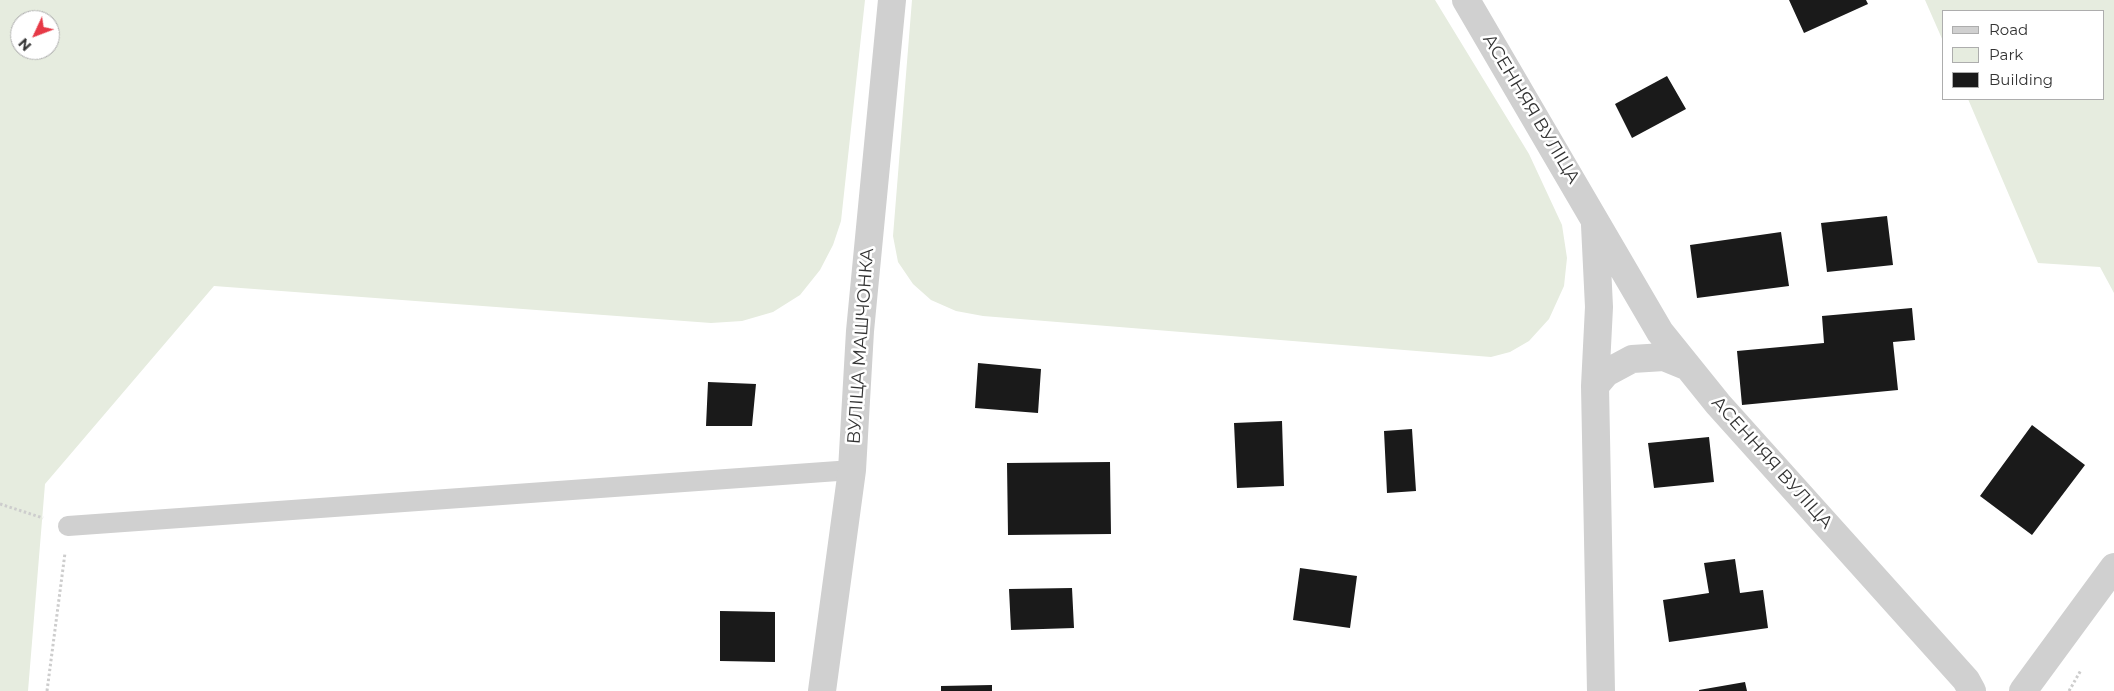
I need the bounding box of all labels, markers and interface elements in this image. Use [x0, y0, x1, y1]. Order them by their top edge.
north arrow [10, 10, 60, 60]
legend [1942, 10, 2104, 100]
text: Road [1989, 20, 2028, 39]
street label: АСЕННЯЯ ВУЛІЦА [1478, 30, 1584, 188]
text: N [14, 34, 35, 55]
text: Park [1989, 45, 2023, 64]
text: Building [1989, 70, 2053, 89]
street label: ВУЛІЦА МАШЧОНКА [843, 247, 879, 445]
street label: АСЕННЯЯ ВУЛІЦА [1707, 392, 1837, 534]

